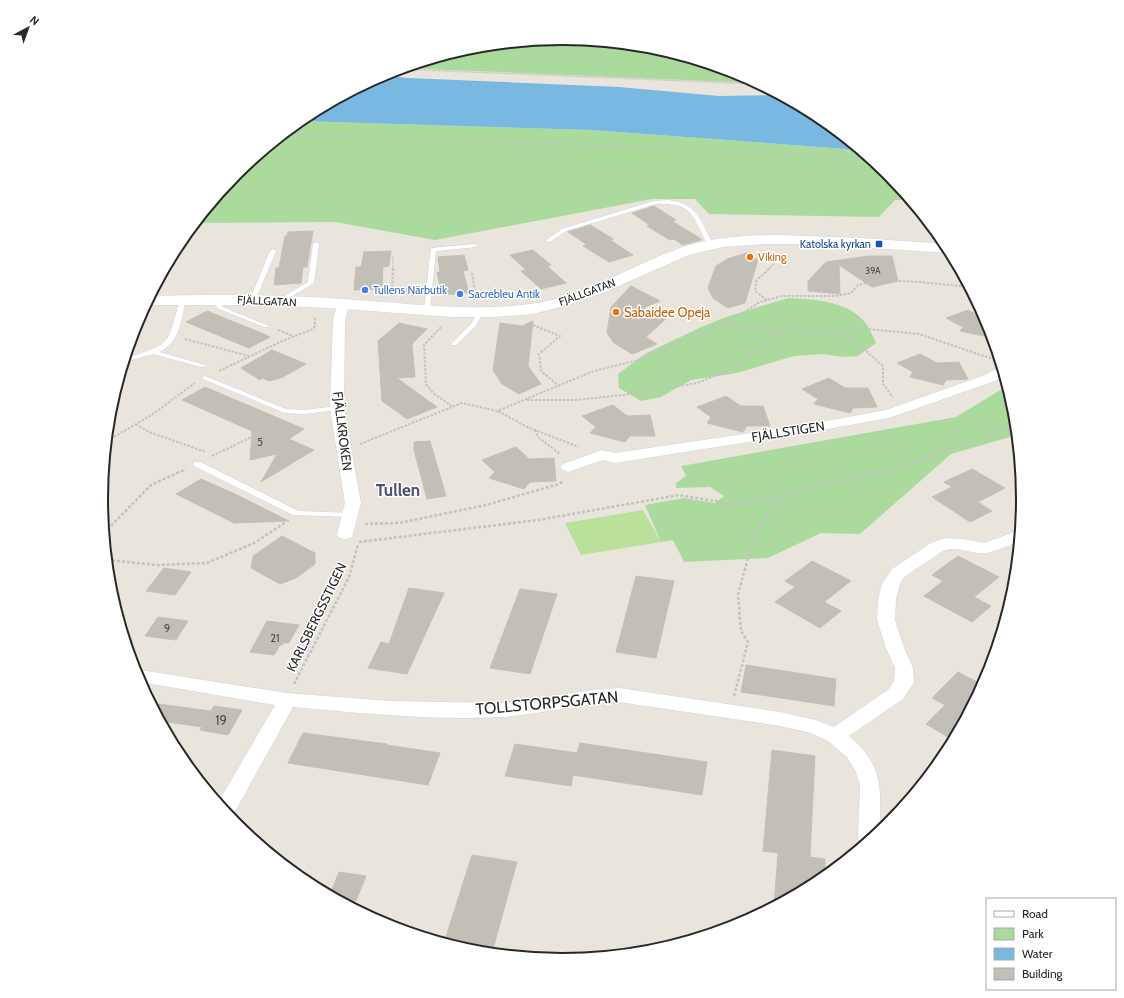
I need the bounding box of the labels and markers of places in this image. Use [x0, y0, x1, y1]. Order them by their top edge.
place label: Katolska kyrkan [800, 237, 871, 251]
marker: Katolska kyrkan [874, 239, 884, 249]
place label: Viking [758, 250, 787, 264]
marker: Viking [745, 252, 755, 262]
place label: Tullens Närbutik [373, 283, 447, 297]
marker: Tullens Närbutik [360, 285, 370, 295]
place label: Sacrebleu Antik [468, 287, 540, 301]
marker: Sacrebleu Antik [455, 289, 465, 299]
place label: Sabaidee Opeja [624, 304, 711, 321]
marker: Sabaidee Opeja [611, 307, 621, 317]

